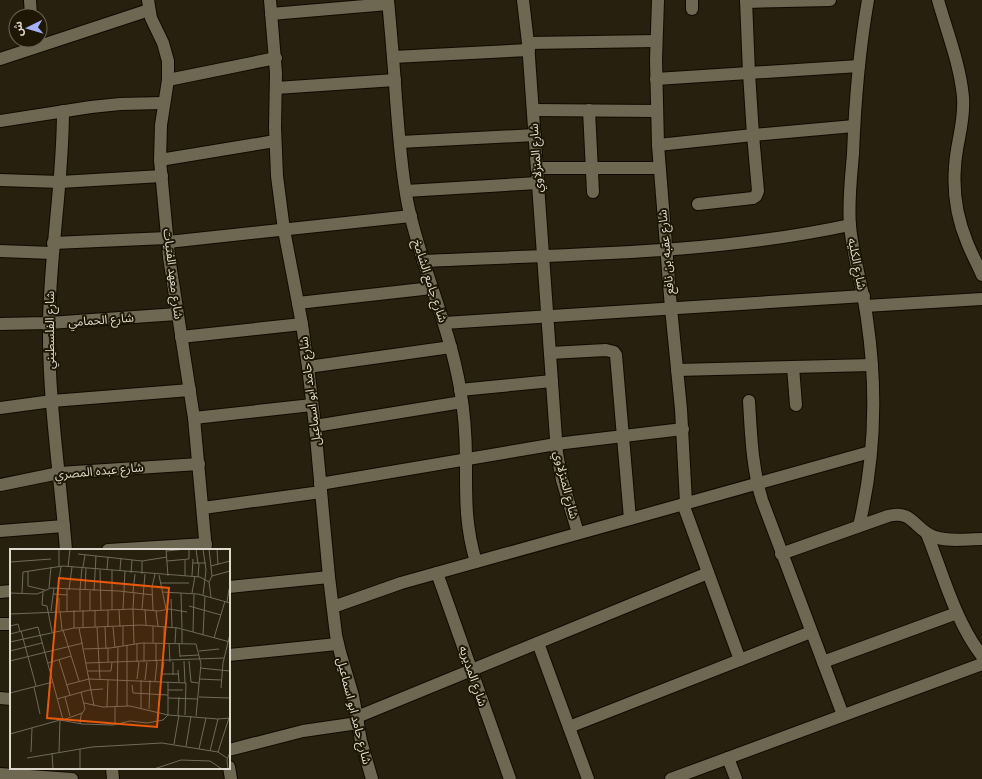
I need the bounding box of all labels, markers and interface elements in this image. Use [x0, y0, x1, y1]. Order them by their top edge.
north arrow [8, 8, 48, 48]
text: ش [9, 21, 26, 37]
street label: شارع المنزلاوي [525, 123, 548, 193]
street label: شارع عقبه بن نافع [653, 209, 679, 295]
street label: شارع معهد الفتيات [159, 228, 187, 320]
street label: شارع جامع الشامخ [408, 237, 452, 325]
street label: شارع الكليه [843, 237, 871, 291]
street label: شارع الفلسطيني [41, 291, 60, 369]
street label: شارع الحمامي [68, 309, 134, 332]
street label: شارع حامد ابو اسماعيل [294, 335, 326, 447]
street label: شارع المنزلاوي [548, 449, 583, 521]
street label: شارع عبده المصري [54, 458, 144, 485]
inset map [10, 549, 230, 769]
street label: شارع المديريه [454, 643, 492, 709]
street label: شارع حامد ابو اسماعيل [332, 656, 376, 766]

